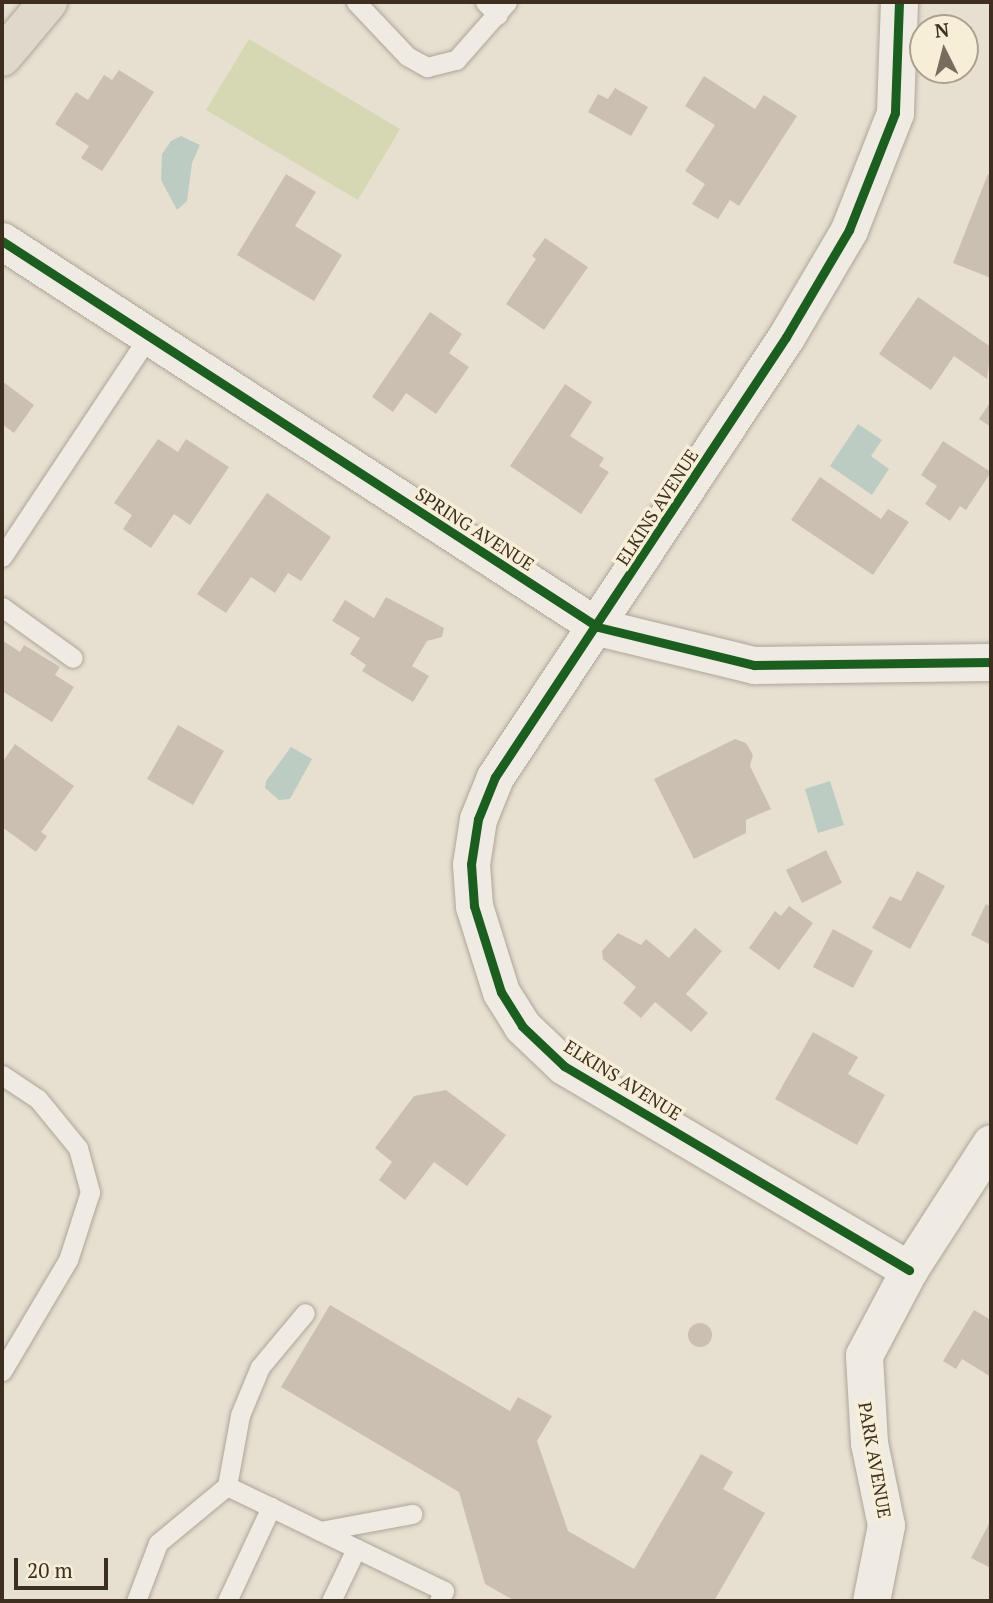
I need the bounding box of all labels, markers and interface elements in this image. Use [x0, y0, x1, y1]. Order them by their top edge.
north arrow [909, 14, 979, 84]
text: N [933, 16, 950, 43]
street label: ELKINS AVENUE [611, 445, 703, 569]
street label: SPRING AVENUE [412, 483, 538, 575]
street label: ELKINS AVENUE [560, 1035, 686, 1125]
street label: PARK AVENUE [854, 1400, 896, 1520]
scale bar [18, 1544, 112, 1588]
text: 20 m [27, 1556, 73, 1584]

